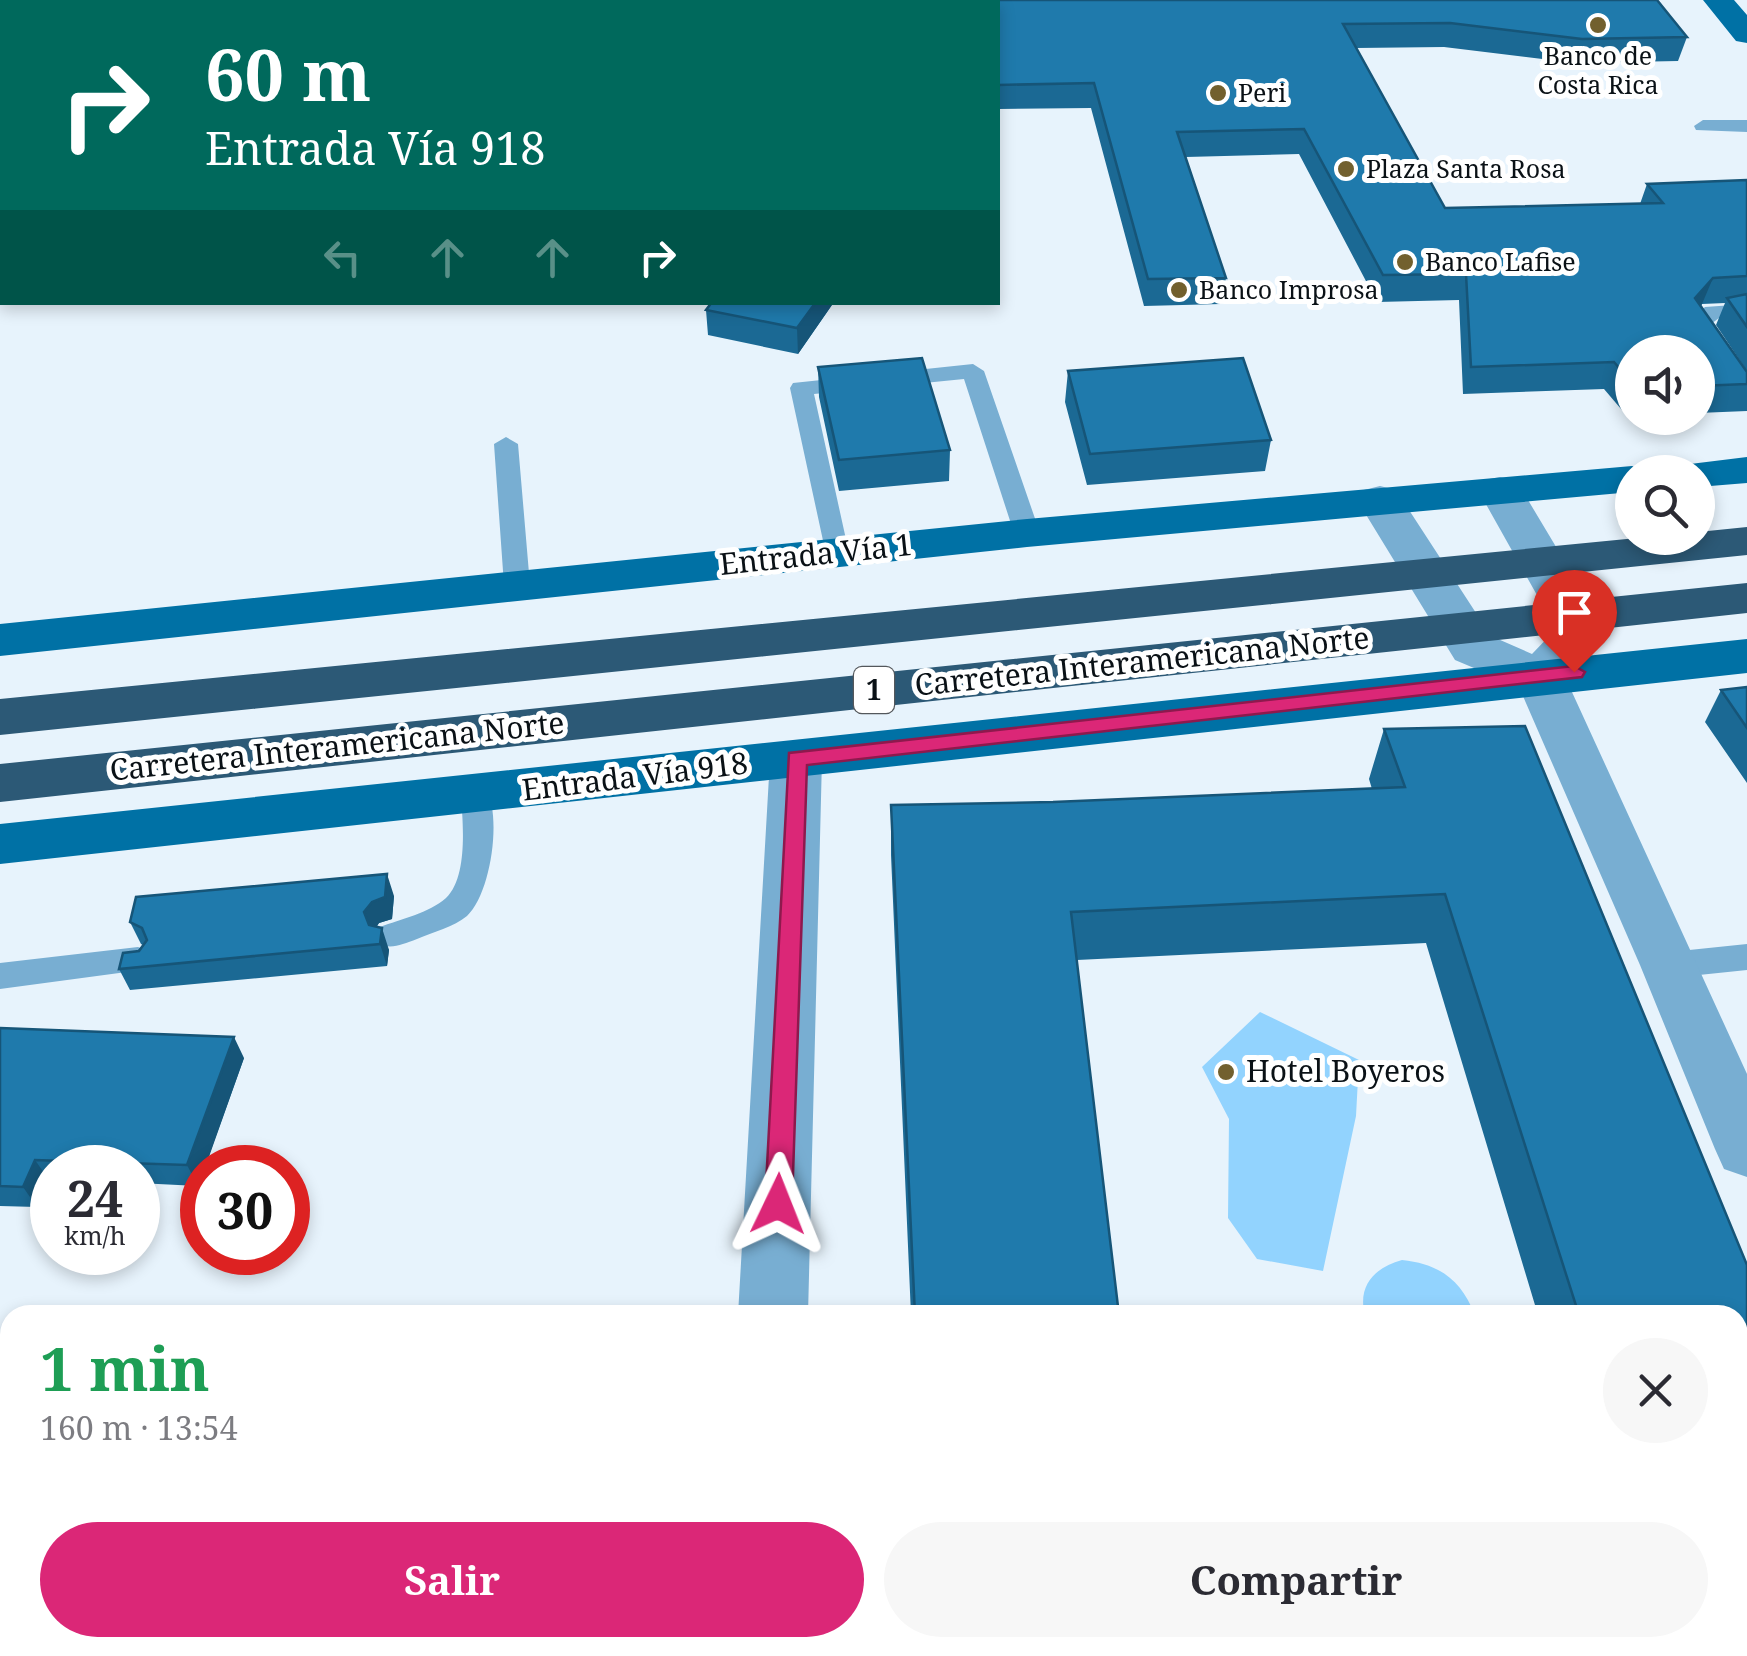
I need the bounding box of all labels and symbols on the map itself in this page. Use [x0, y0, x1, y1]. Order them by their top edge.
marker: Banco de Costa Rica [1587, 14, 1609, 36]
place label: Banco de Costa Rica [1537, 38, 1659, 101]
place label: Peri [1238, 75, 1286, 109]
marker: Peri [1207, 82, 1229, 104]
place label: Plaza Santa Rosa [1366, 151, 1566, 185]
marker: Plaza Santa Rosa [1335, 158, 1357, 180]
place label: Banco Lafise [1425, 244, 1576, 278]
marker: Banco Lafise [1394, 251, 1416, 273]
place label: Banco Improsa [1199, 272, 1378, 306]
marker: Banco Improsa [1168, 279, 1190, 301]
street label: Entrada Vía 1 [718, 523, 914, 584]
pin [1532, 570, 1617, 673]
street label: Carretera Interamericana Norte [913, 616, 1371, 705]
road number: 1 [854, 667, 894, 713]
street label: Carretera Interamericana Norte [108, 701, 566, 790]
street label: Entrada Vía 918 [520, 741, 750, 810]
place label: Hotel Boyeros [1246, 1050, 1445, 1091]
marker: Hotel Boyeros [1215, 1061, 1237, 1083]
speed limit sign: 30 [180, 1145, 310, 1275]
position arrow [726, 1152, 830, 1256]

